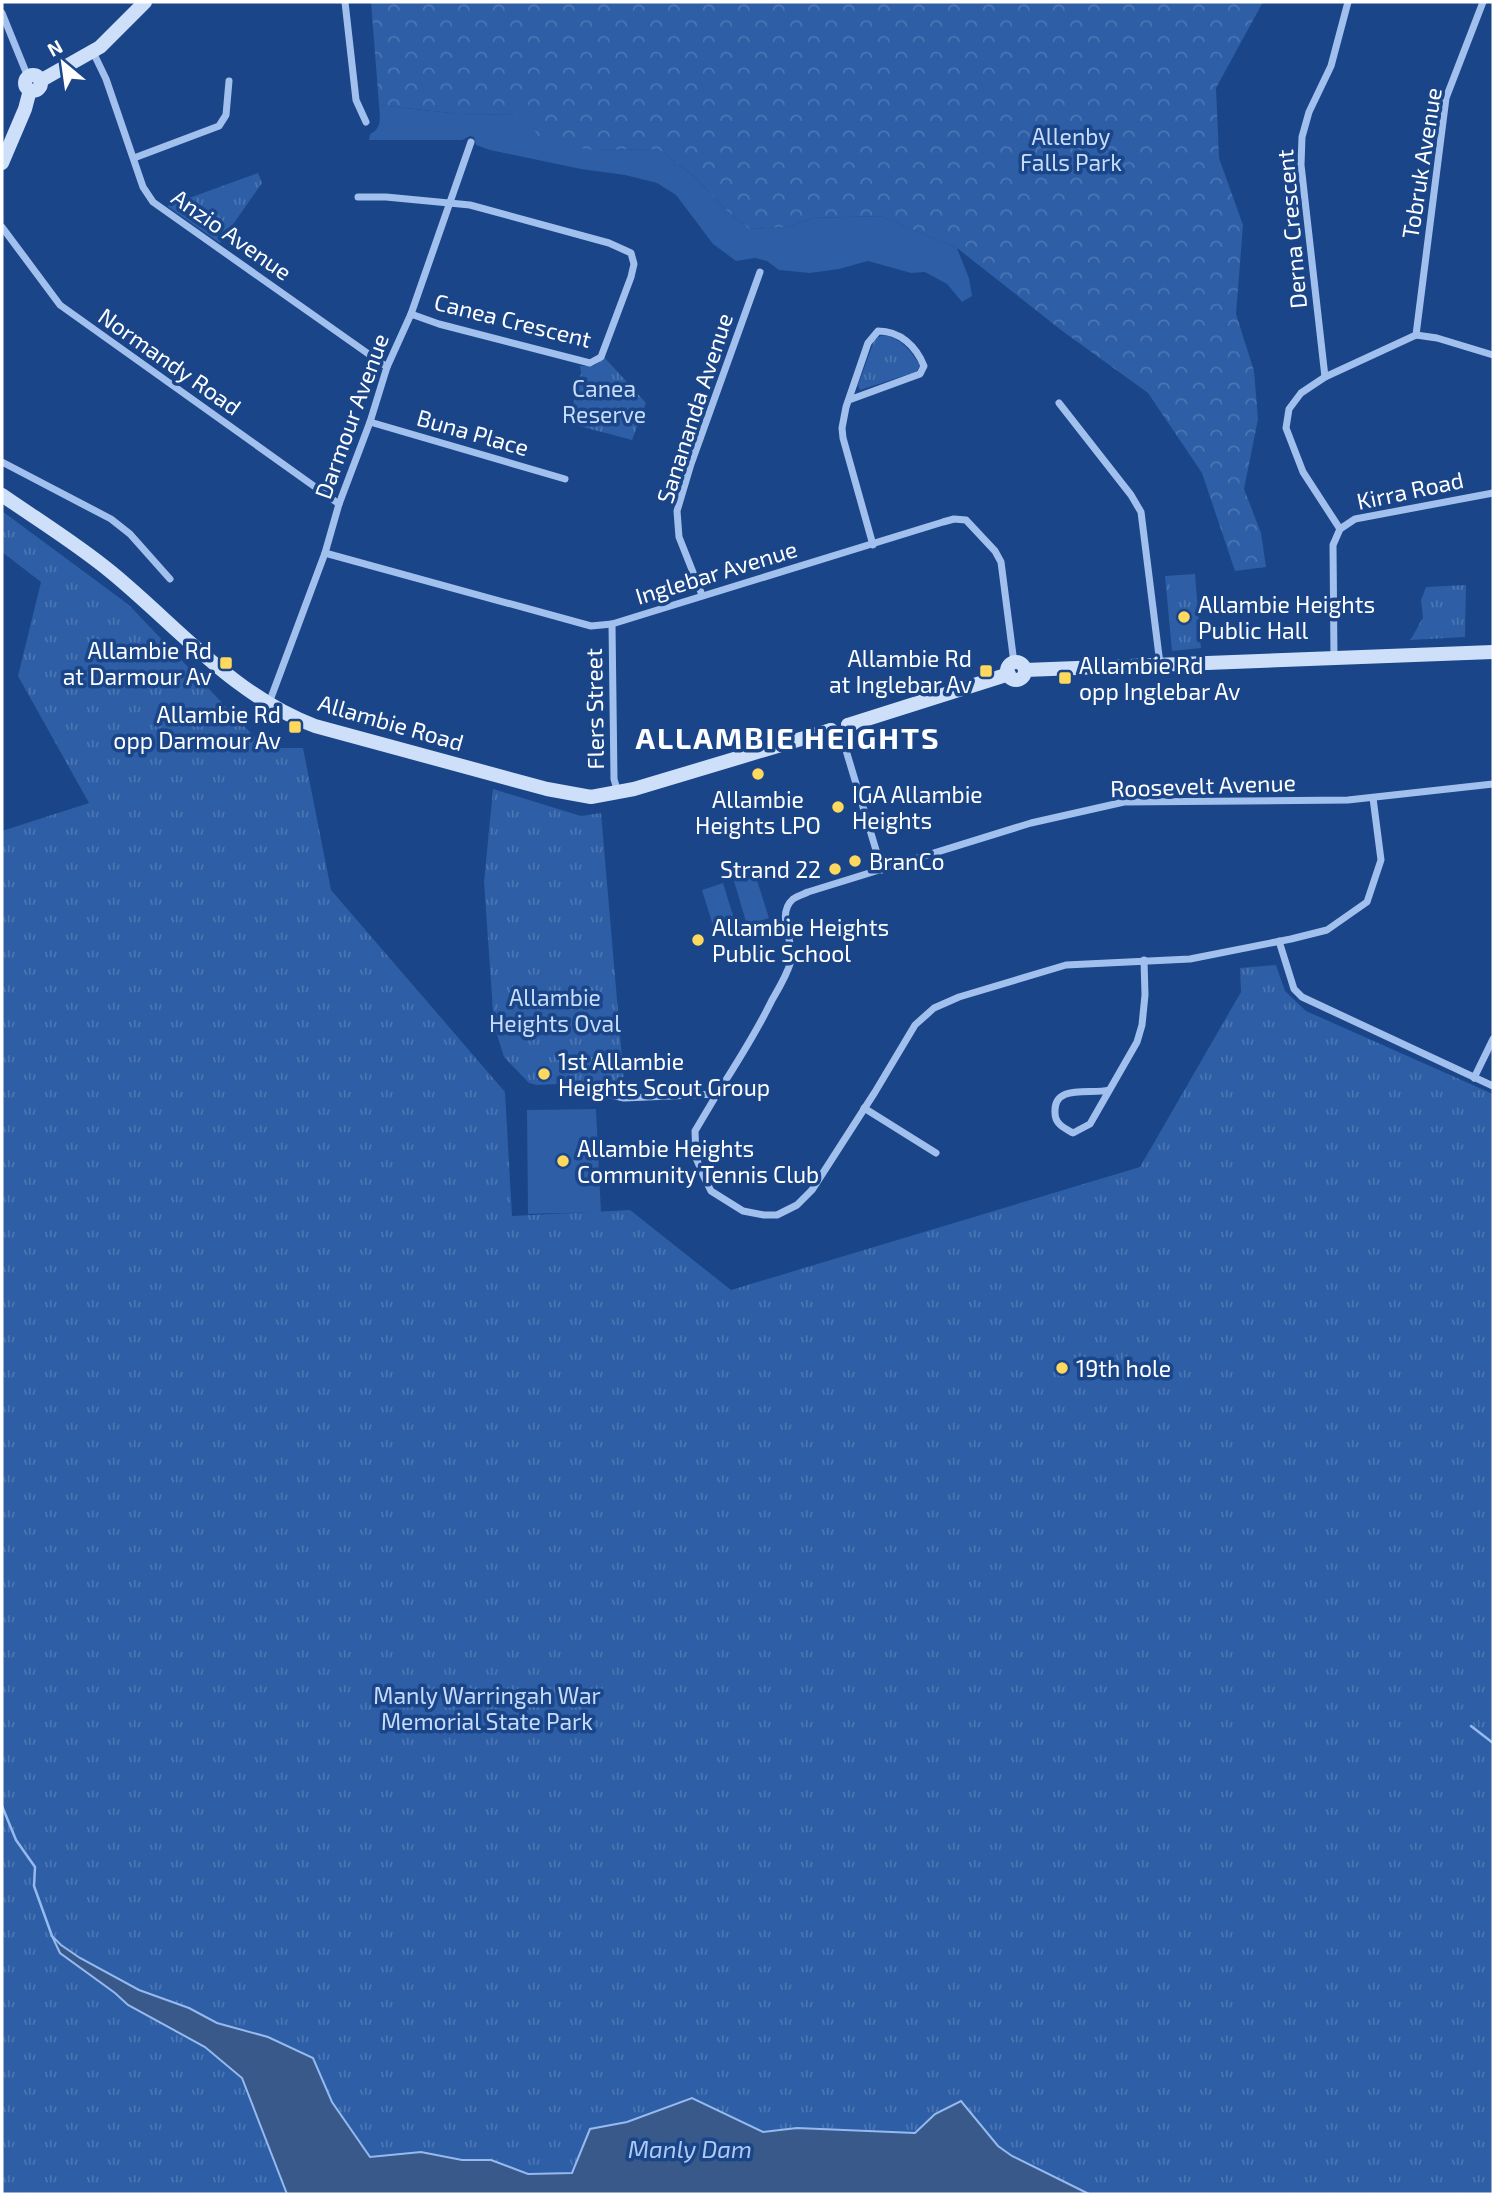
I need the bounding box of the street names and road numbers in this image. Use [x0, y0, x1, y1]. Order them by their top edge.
street label: Tobruk Avenue [1395, 86, 1447, 240]
street label: Derna Crescent [1270, 148, 1312, 310]
street label: Anzio Avenue [167, 182, 297, 286]
street label: Canea Crescent [432, 287, 595, 353]
street label: Normandy Road [93, 301, 247, 421]
street label: Sanananda Avenue [650, 309, 738, 507]
street label: Darmour Avenue [308, 330, 394, 502]
street label: Buna Place [414, 403, 532, 461]
street label: Kirra Road [1354, 465, 1466, 515]
street label: Inglebar Avenue [632, 534, 800, 610]
street label: Flers Street [579, 648, 609, 770]
street label: Allambie Road [315, 688, 467, 756]
street label: Roosevelt Avenue [1110, 768, 1296, 802]

